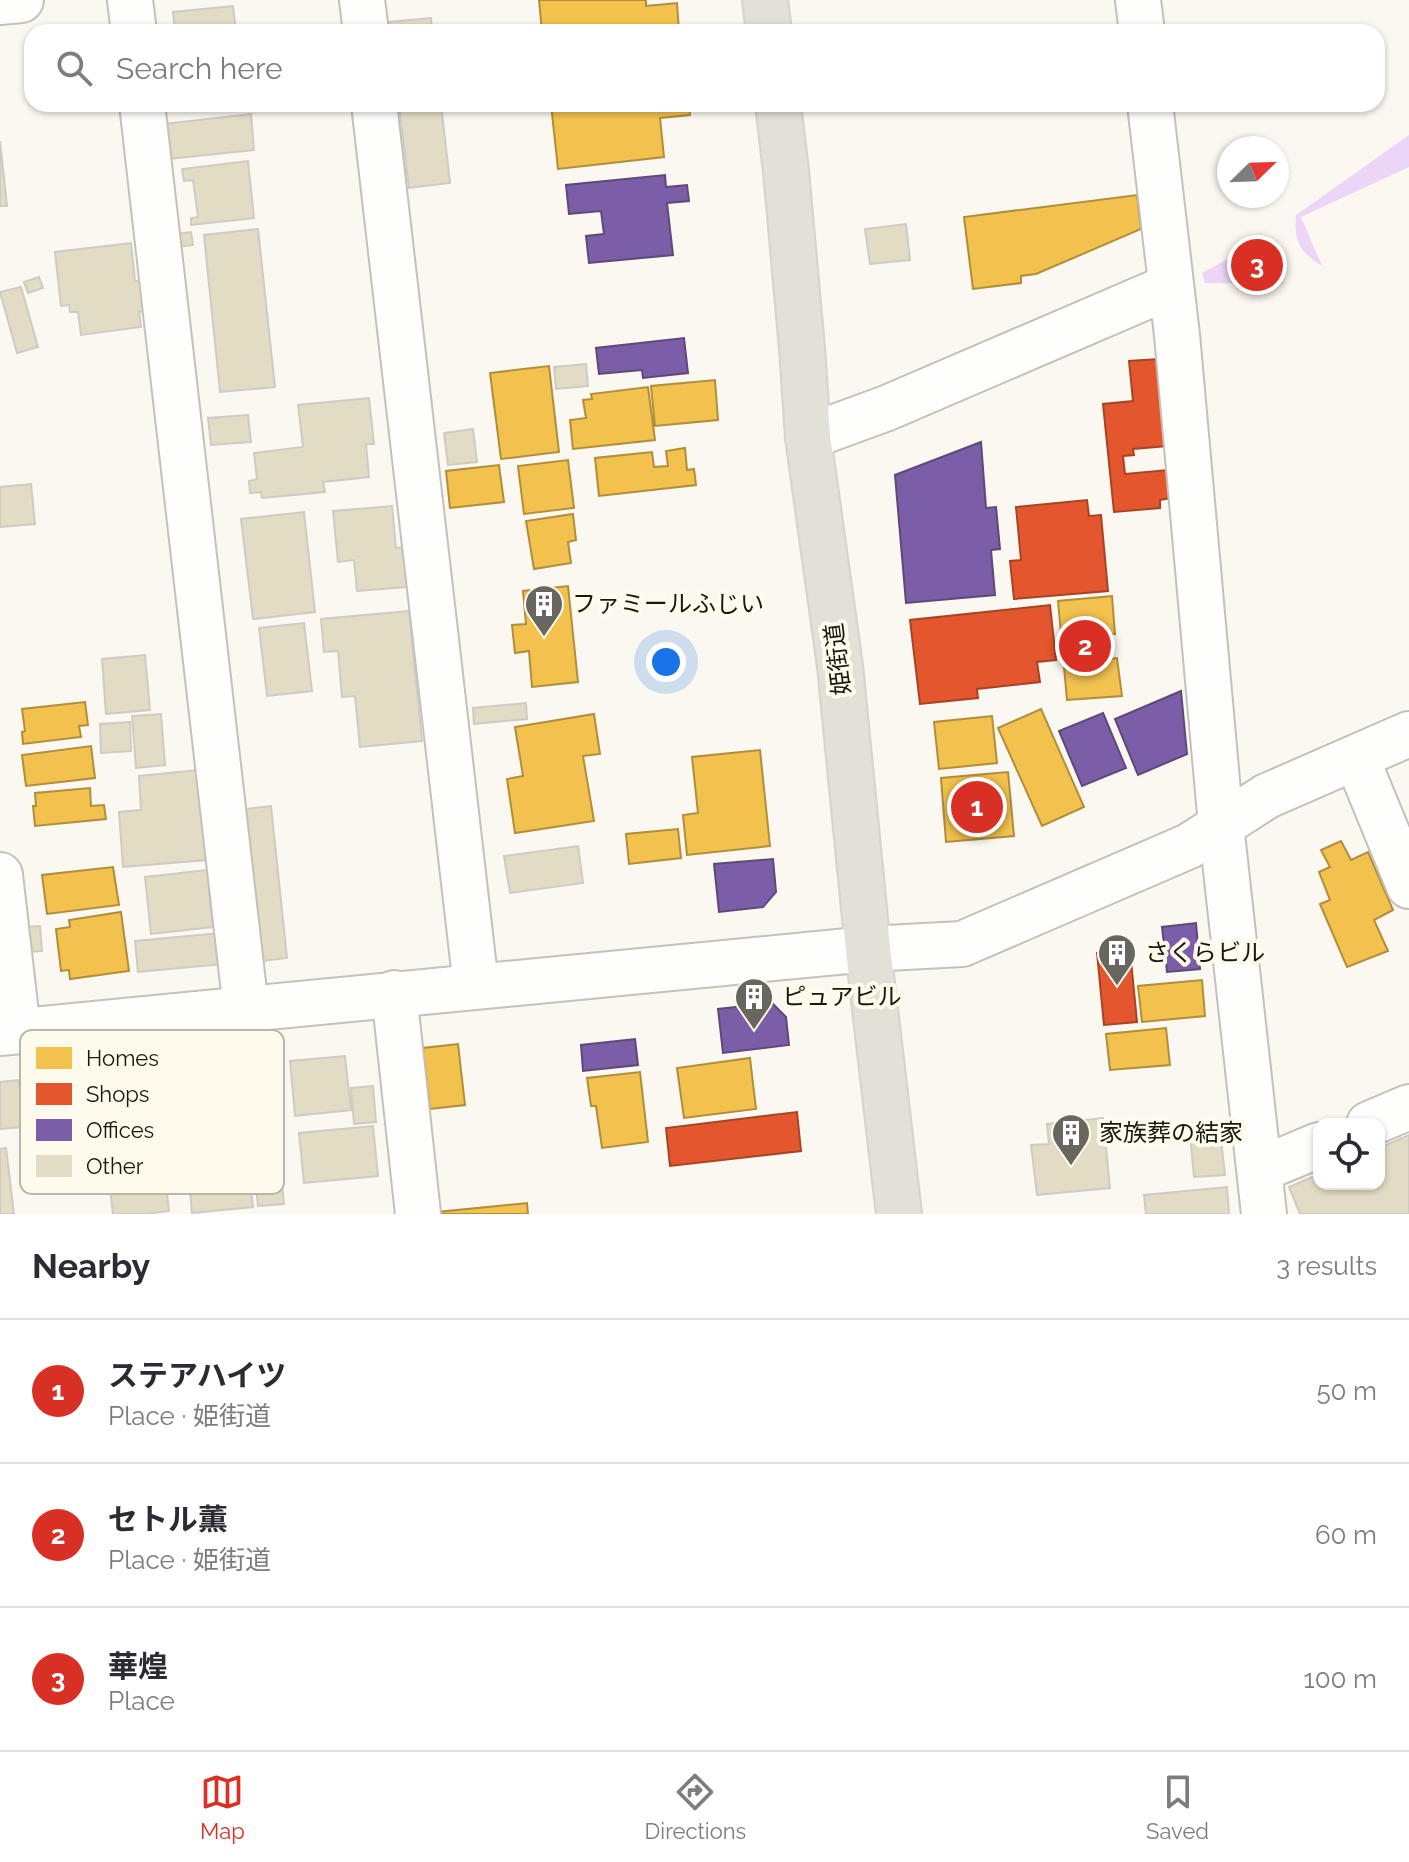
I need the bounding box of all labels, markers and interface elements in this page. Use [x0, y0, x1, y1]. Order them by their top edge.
search box [24, 24, 1385, 112]
icon: search [52, 46, 96, 90]
text: Search here [116, 51, 283, 86]
north arrow [1217, 136, 1289, 208]
pin: 3 [1231, 235, 1283, 295]
building icon: ファミールふじい [523, 583, 565, 638]
place label: ファミールふじい [572, 589, 764, 618]
pin: 2 [1059, 616, 1111, 676]
street label: 姫街道 [819, 622, 856, 697]
your location [646, 642, 686, 682]
pin: 1 [951, 777, 1003, 837]
building icon: さくらビル [1096, 932, 1138, 987]
place label: さくらビル [1145, 938, 1265, 967]
building icon: ピュアビル [733, 976, 775, 1031]
place label: ピュアビル [782, 982, 902, 1011]
legend [20, 1030, 284, 1194]
text: Homes [86, 1045, 159, 1071]
text: Shops [86, 1081, 149, 1107]
building icon: 家族葬の結家 [1050, 1112, 1092, 1167]
text: Offices [86, 1117, 154, 1143]
place label: 家族葬の結家 [1099, 1118, 1243, 1147]
map controls [1313, 1118, 1385, 1190]
button: locate [1313, 1118, 1385, 1190]
text: Other [86, 1153, 144, 1179]
text: Nearby [32, 1246, 150, 1286]
text: 3 results [1276, 1251, 1377, 1281]
text: ステアハイツ [108, 1358, 286, 1393]
text: 1 [52, 1376, 64, 1406]
text: 50 m [1316, 1376, 1377, 1406]
text: Place · 姫街道 [108, 1401, 271, 1431]
text: セトル薫 [108, 1502, 228, 1537]
text: 2 [51, 1520, 65, 1550]
text: 60 m [1315, 1520, 1377, 1550]
text: Place · 姫街道 [108, 1545, 271, 1575]
text: 華煌 [108, 1649, 168, 1684]
text: 3 [51, 1664, 65, 1694]
text: 100 m [1304, 1664, 1377, 1694]
text: Place [108, 1686, 175, 1716]
tab: Map [200, 1770, 245, 1844]
tab: Directions [645, 1770, 746, 1844]
tab: Saved [1146, 1770, 1209, 1844]

